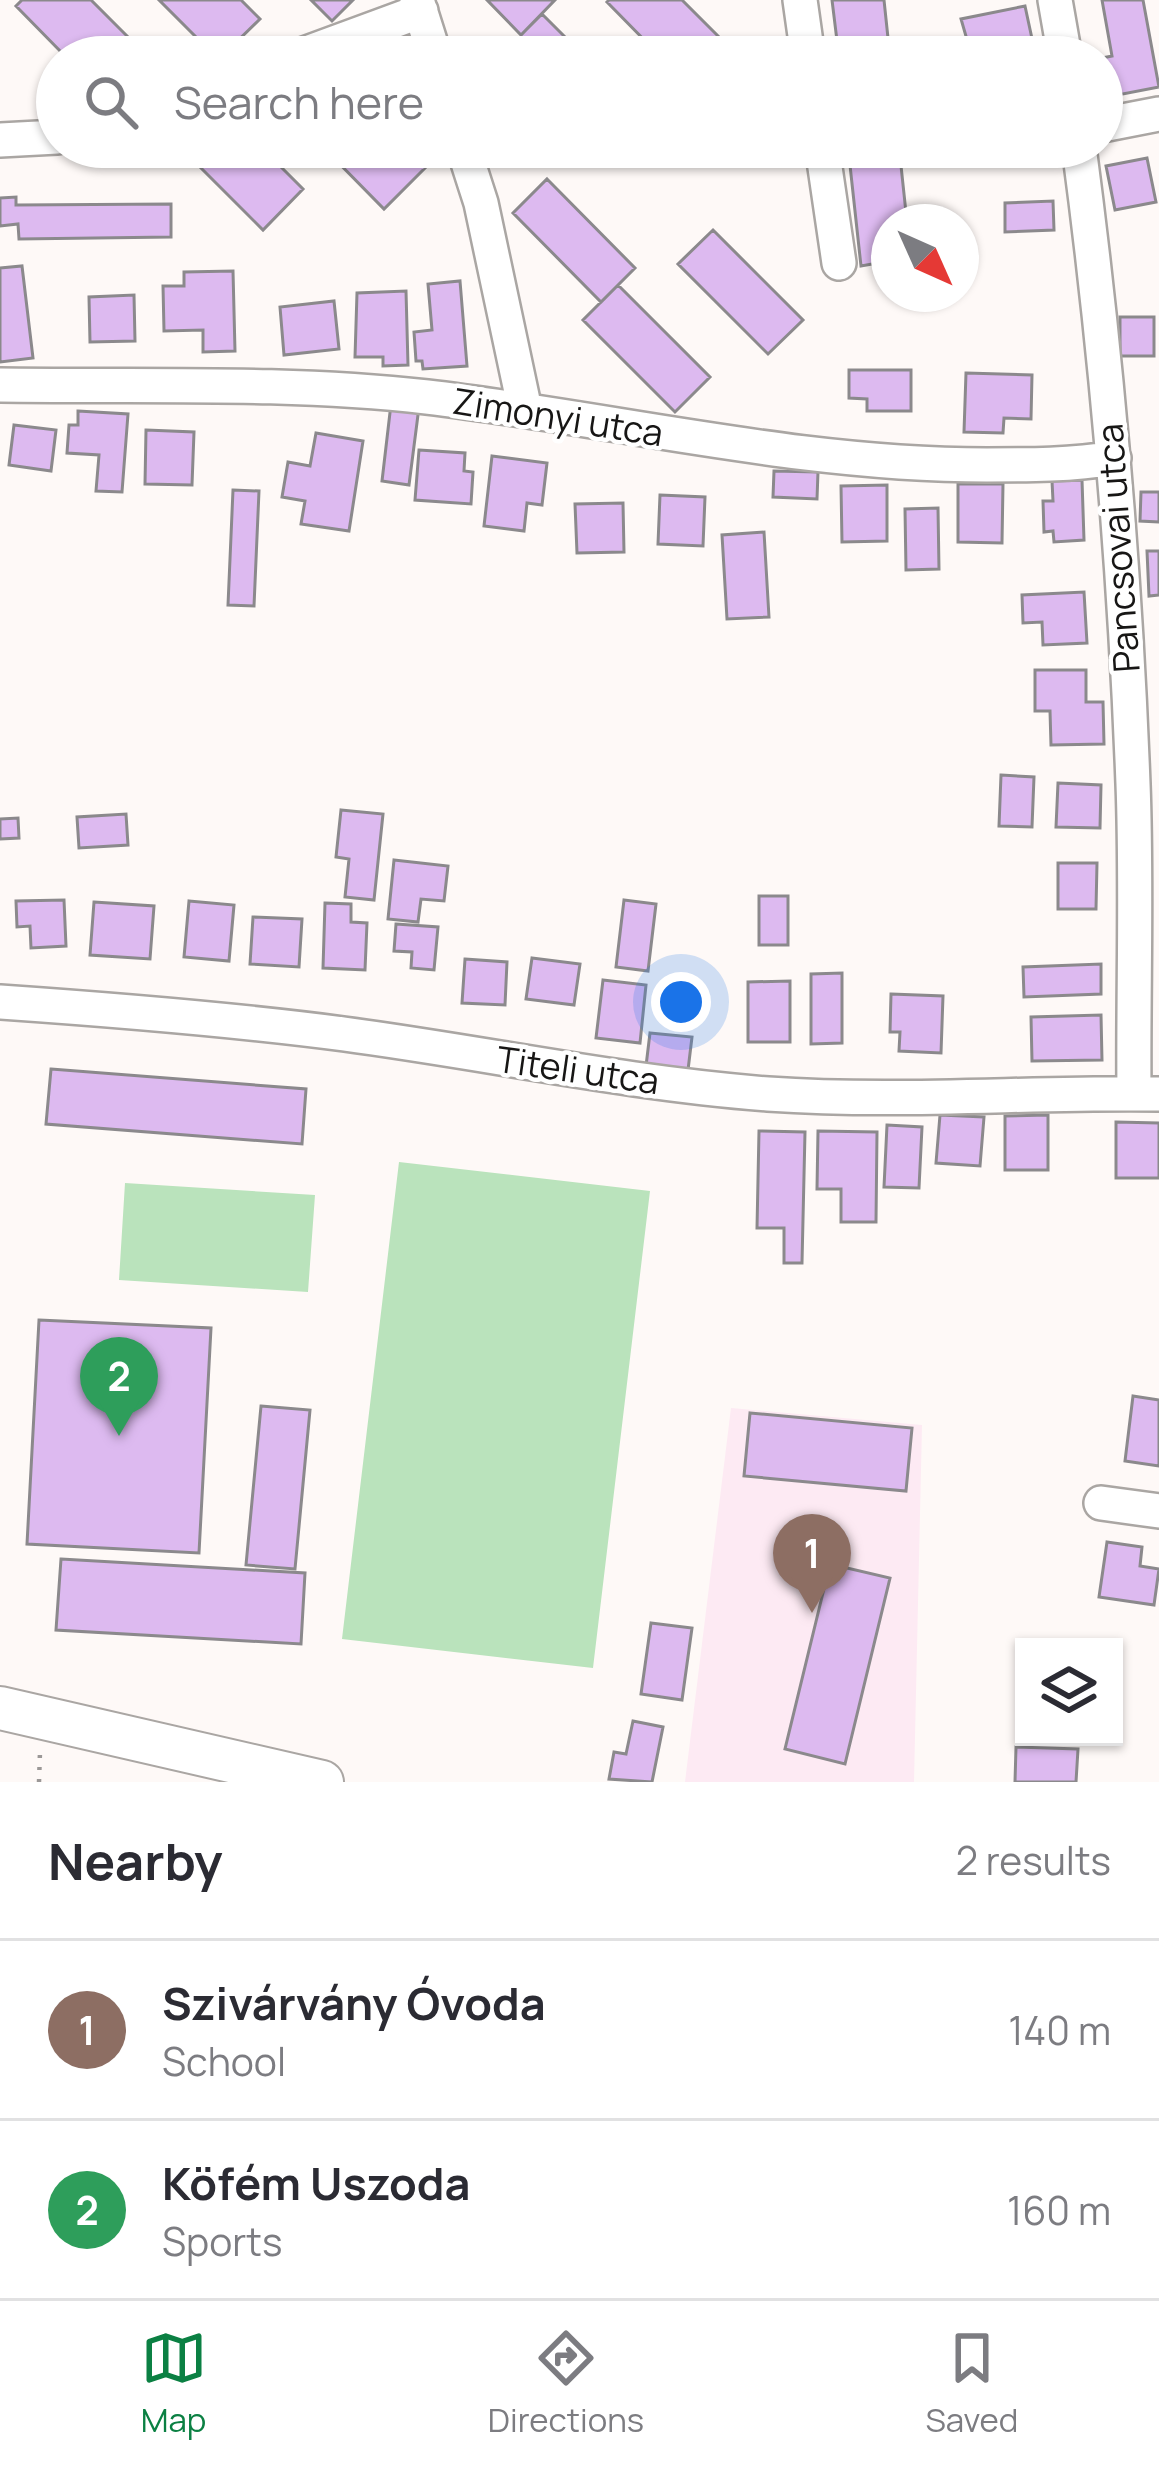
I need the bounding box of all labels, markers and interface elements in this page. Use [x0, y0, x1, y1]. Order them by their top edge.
search box [36, 36, 1123, 168]
icon: search [78, 69, 144, 135]
text: Search here [174, 71, 424, 133]
north arrow [871, 204, 979, 312]
street label: Zimonyi utca [449, 376, 667, 457]
street label: Pancsovai utca [1084, 422, 1151, 674]
your location [651, 972, 711, 1032]
street label: Titeli utca [494, 1034, 662, 1105]
pin: 2 [80, 1337, 158, 1436]
pin: 1 [773, 1514, 851, 1613]
map controls [1015, 1638, 1123, 1746]
button: layers [1015, 1638, 1123, 1746]
text: Nearby [48, 1826, 223, 1895]
text: 2 results [956, 1833, 1111, 1887]
text: Szivárvány Óvoda [162, 1972, 546, 2034]
text: 1 [78, 2003, 96, 2057]
text: 140 m [1008, 2003, 1111, 2057]
text: School [162, 2034, 286, 2088]
text: Köfém Uszoda [162, 2152, 470, 2214]
text: 2 [75, 2183, 99, 2237]
text: 160 m [1007, 2183, 1111, 2237]
text: Sports [162, 2214, 282, 2268]
tab: Map [141, 2325, 207, 2442]
tab: Directions [488, 2325, 644, 2442]
tab: Saved [925, 2325, 1018, 2442]

